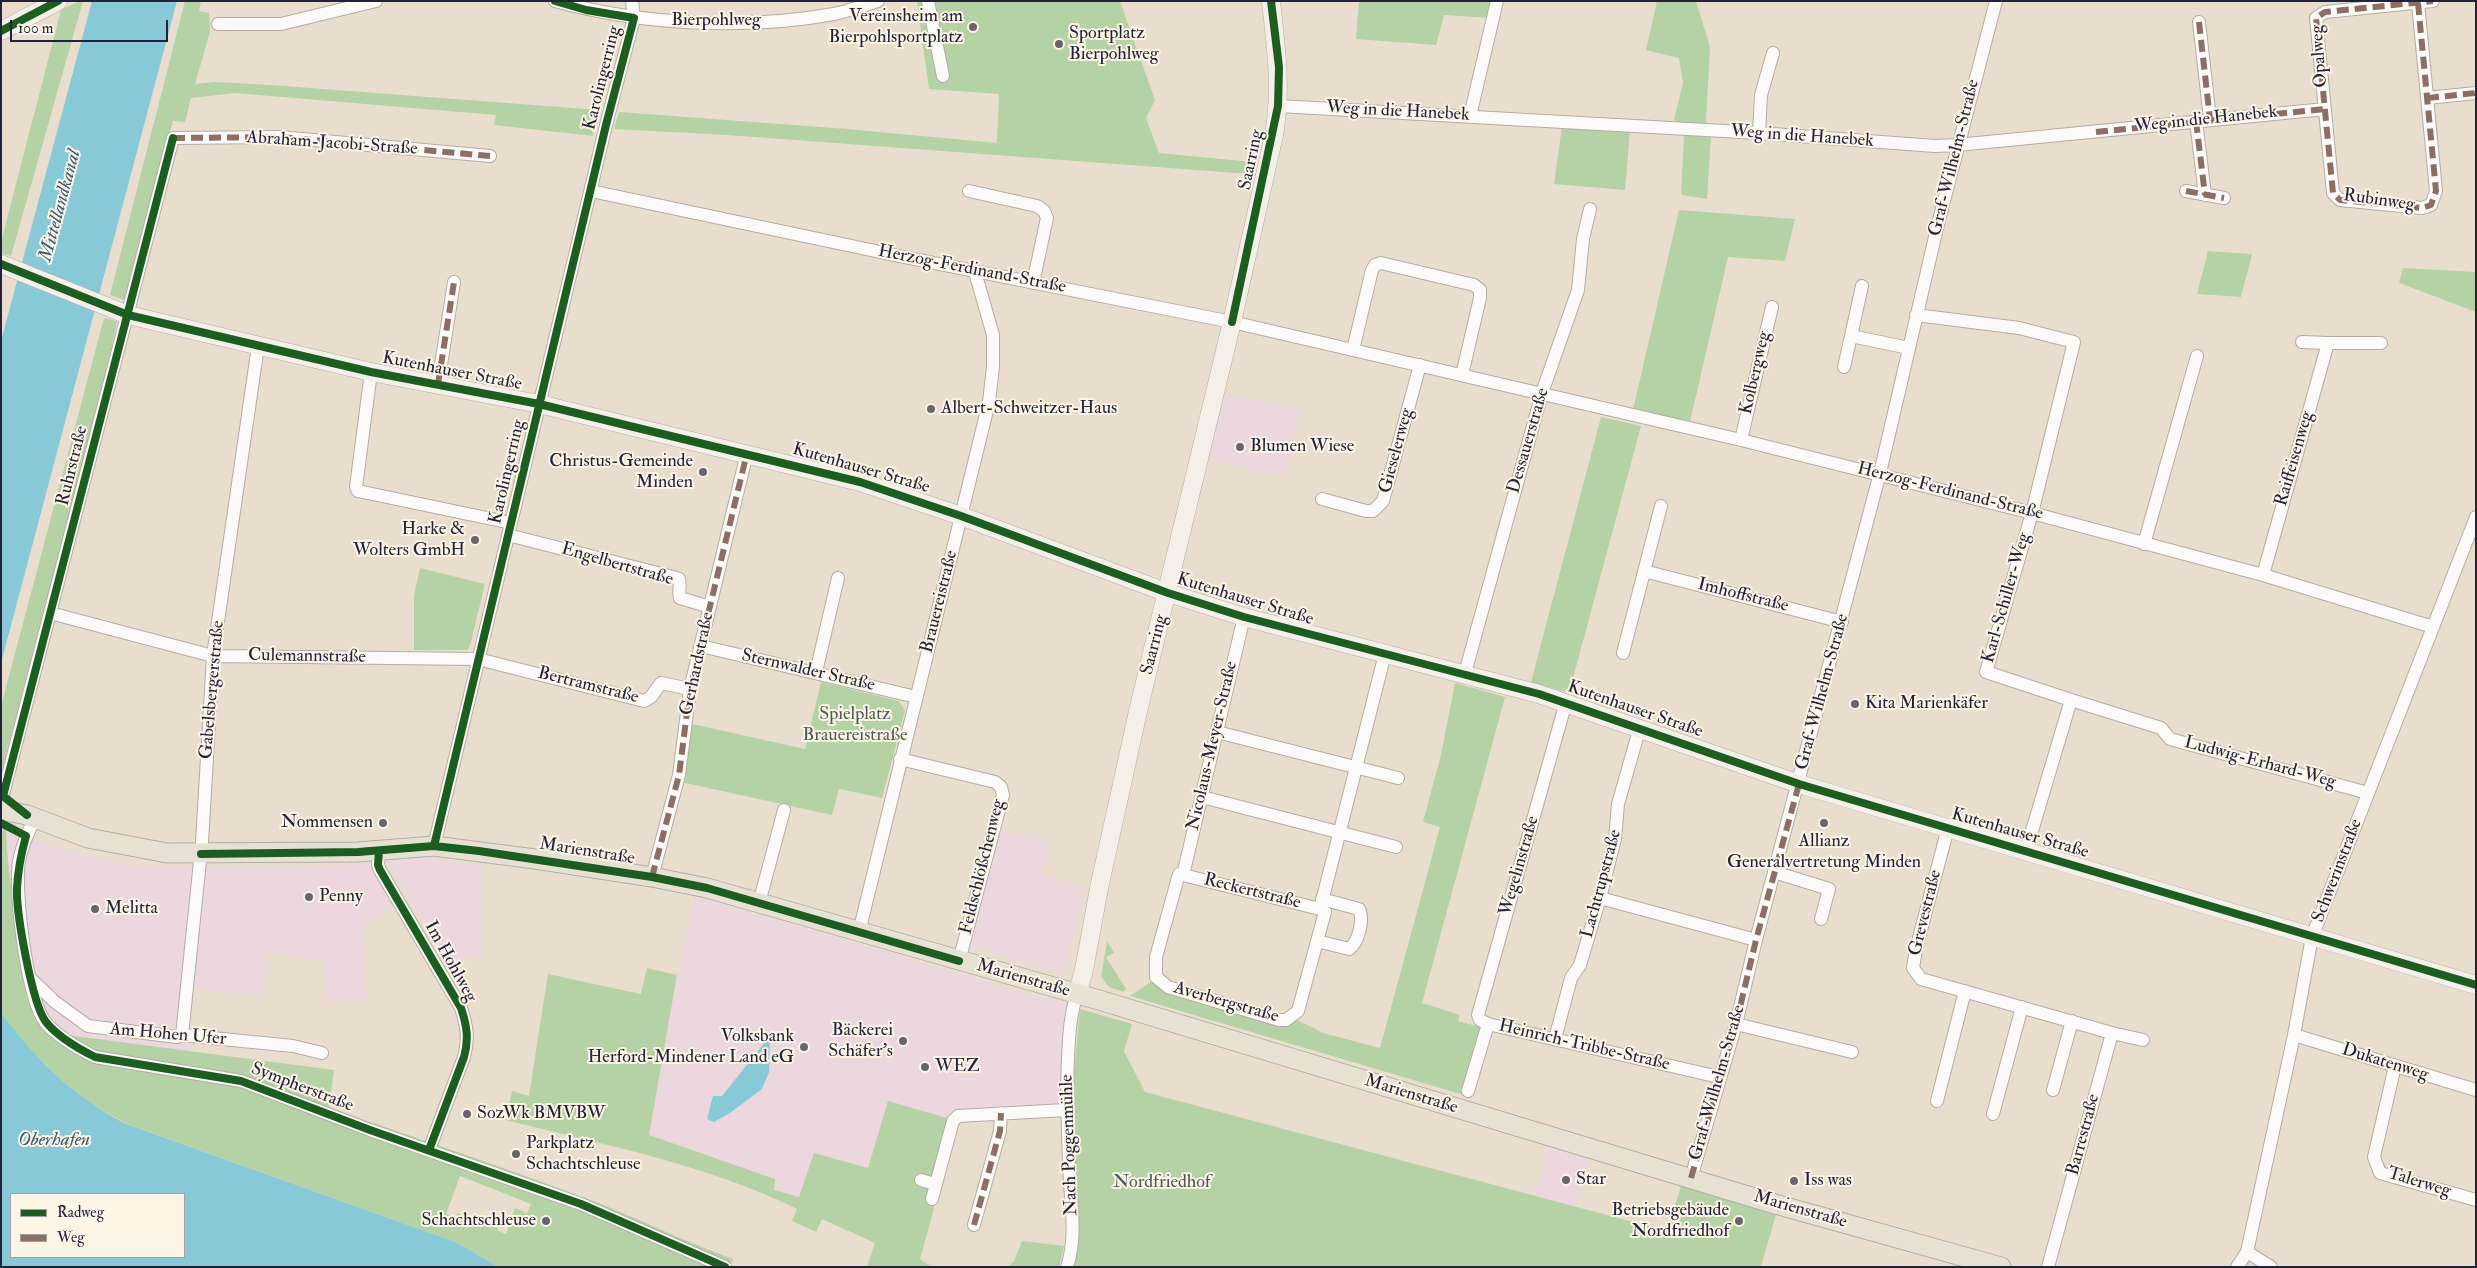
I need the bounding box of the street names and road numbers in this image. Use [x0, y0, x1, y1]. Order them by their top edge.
street label: Bierpohlweg [671, 10, 761, 32]
street label: Karolingerring [580, 24, 626, 132]
street label: Opalweg [2307, 24, 2333, 88]
street label: Graf-Wilhelm-Straße [1925, 77, 1985, 239]
street label: Weg in die Hanebek [1326, 97, 1470, 127]
street label: Weg in die Hanebek [2133, 102, 2279, 138]
street label: Weg in die Hanebek [1730, 121, 1874, 153]
street label: Abraham-Jacobi-Straße [246, 127, 418, 161]
street label: Saarring [1235, 128, 1269, 192]
street label: Rubinweg [2342, 185, 2416, 217]
street label: Herzog-Ferdinand-Straße [876, 241, 1068, 299]
street label: Kolbergweg [1736, 329, 1776, 417]
street label: Kutenhauser Straße [380, 348, 524, 396]
street label: Dessauerstraße [1504, 386, 1554, 496]
street label: Gieselerweg [1375, 406, 1419, 496]
street label: Raiffeisenweg [2271, 409, 2319, 509]
street label: Karolingerring [485, 418, 531, 526]
street label: Ruhrstraße [53, 424, 93, 508]
street label: Kutenhauser Straße [790, 439, 932, 499]
street label: Herzog-Ferdinand-Straße [1855, 458, 2045, 526]
street label: Karl-Schiller-Weg [1978, 530, 2036, 666]
street label: Engelbertstraße [559, 539, 675, 591]
street label: Brauereistraße [917, 548, 963, 656]
street label: Kutenhauser Straße [1174, 569, 1316, 631]
street label: Imhoffstraße [1695, 574, 1791, 618]
street label: Gerhardstraße [677, 610, 719, 718]
street label: Graf-Wilhelm-Straße [1792, 612, 1854, 772]
street label: Saarring [1137, 613, 1173, 677]
street label: Gabelsbergerstraße [196, 620, 230, 760]
street label: Culemannstraße [248, 645, 366, 669]
street label: Sternwalder Straße [739, 645, 877, 697]
street label: Nicolaus-Meyer-Straße [1183, 659, 1243, 833]
street label: Bertramstraße [535, 663, 641, 709]
street label: Kutenhauser Straße [1564, 677, 1706, 743]
street label: Ludwig-Erhard-Weg [2182, 732, 2338, 794]
street label: Feldschlößchenweg [956, 797, 1010, 937]
street label: Kutenhauser Straße [1949, 804, 2091, 864]
street label: Wegelinstraße [1495, 814, 1545, 918]
street label: Schwerinstraße [2308, 816, 2368, 926]
street label: Lachtrupstraße [1577, 827, 1627, 941]
street label: Marienstraße [538, 834, 636, 870]
street label: Grevestraße [1905, 868, 1947, 958]
street label: Reckertstraße [1201, 870, 1303, 914]
street label: Im Hohlweg [419, 918, 481, 1006]
street label: Marienstraße [974, 955, 1072, 1003]
street label: Averbergstraße [1171, 978, 1281, 1028]
street label: Graf-Wilhelm-Straße [1685, 1003, 1751, 1163]
street label: Heinrich-Tribbe-Straße [1496, 1016, 1672, 1076]
street label: Am Hohen Ufer [109, 1019, 227, 1051]
street label: Dukatenweg [2339, 1040, 2431, 1086]
street label: Sympherstraße [248, 1059, 356, 1117]
street label: Marienstraße [1362, 1071, 1460, 1119]
street label: Nach Poggenmühle [1057, 1074, 1083, 1216]
street label: Barrestraße [2063, 1092, 2105, 1178]
street label: Talerweg [2385, 1163, 2453, 1203]
street label: Marienstraße [1751, 1186, 1849, 1234]

